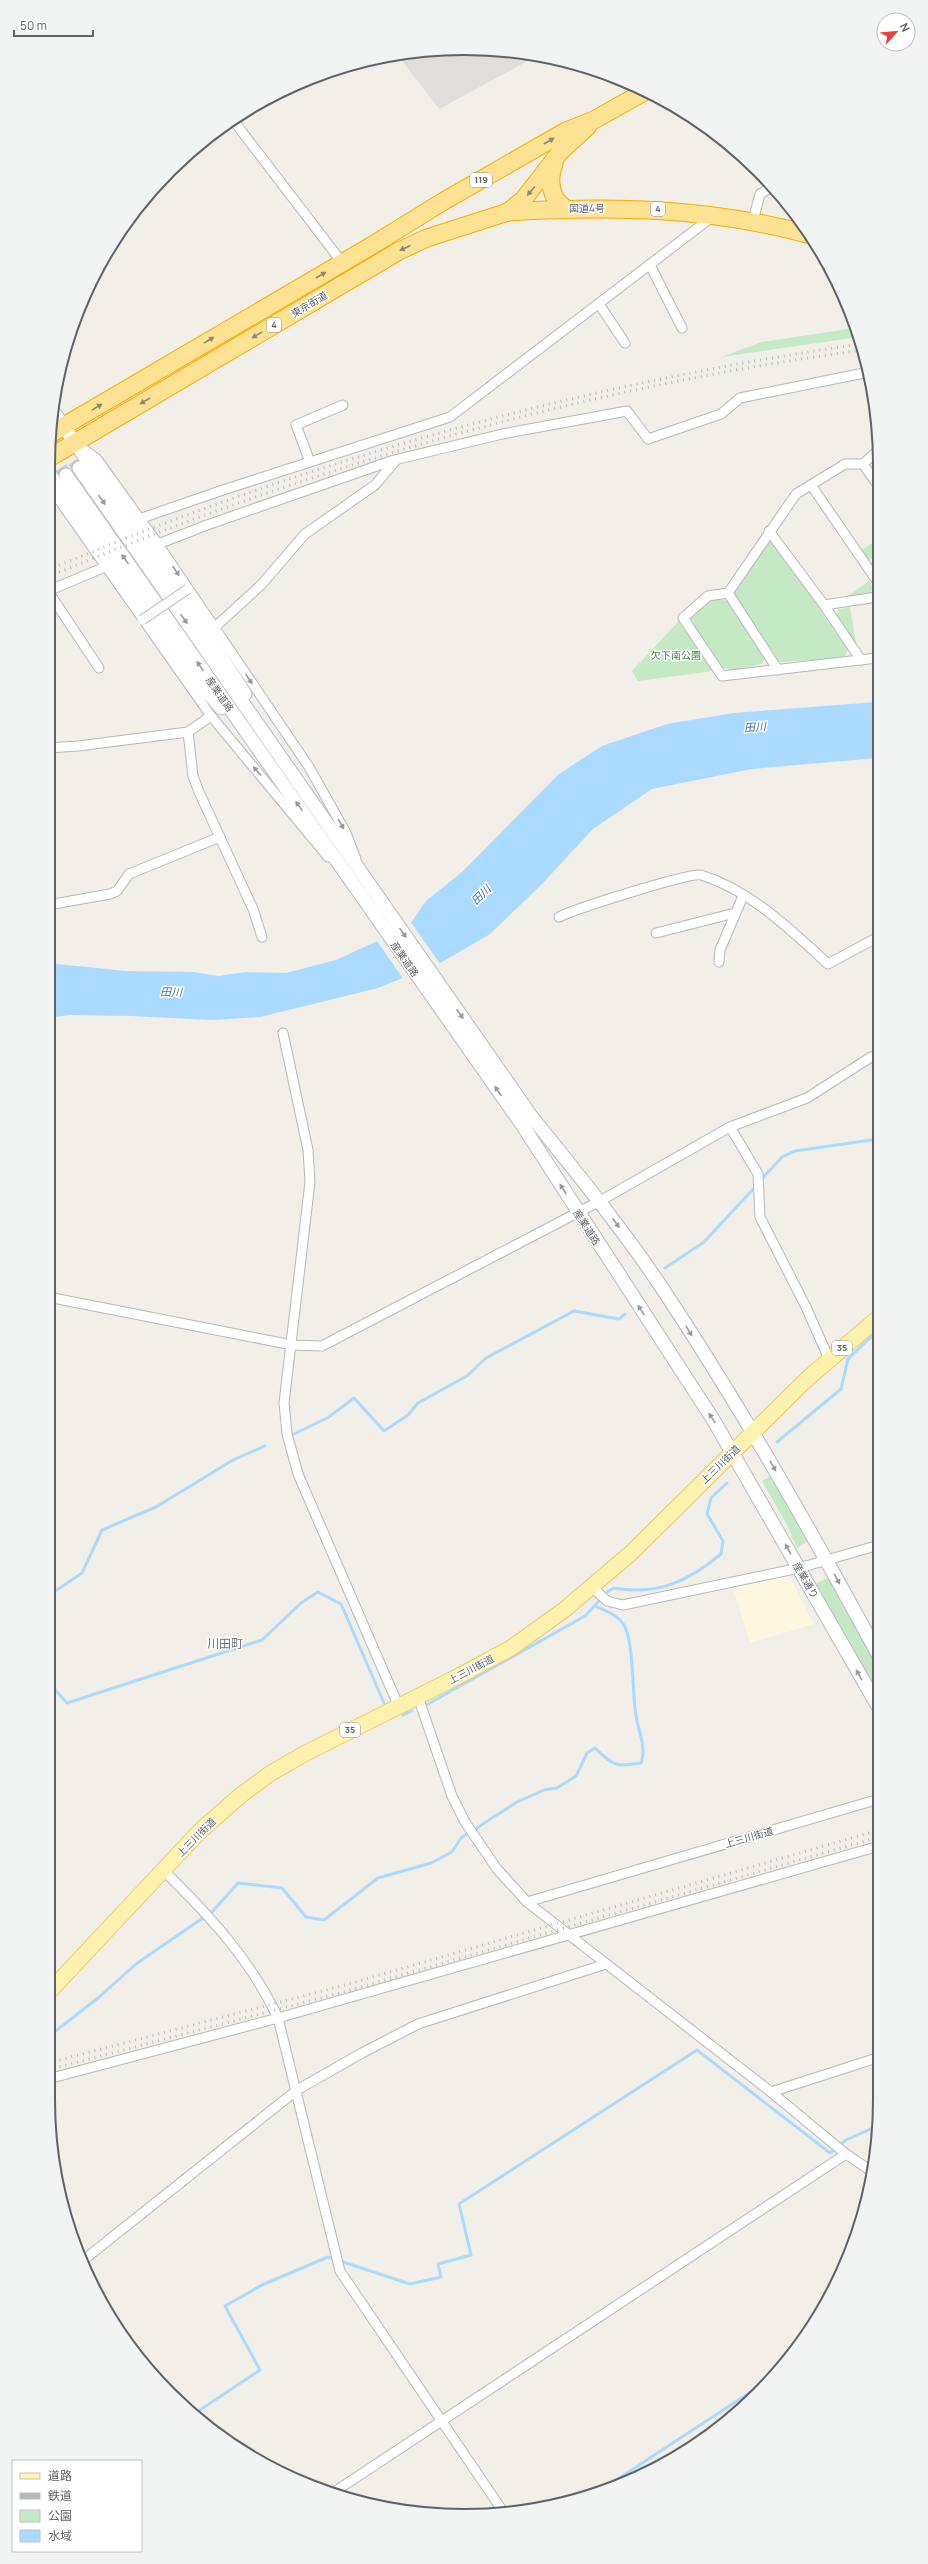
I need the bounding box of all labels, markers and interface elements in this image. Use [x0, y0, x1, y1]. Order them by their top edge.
scale bar [14, 12, 93, 38]
north arrow [876, 12, 916, 52]
text: 50 m [20, 17, 47, 34]
text: N [897, 20, 914, 34]
one-way arrow [543, 137, 555, 144]
road number: 119 [470, 173, 492, 187]
one-way arrow [527, 186, 536, 196]
street label: 国道4号 [569, 201, 605, 215]
road number: 4 [651, 202, 665, 216]
one-way arrow [399, 245, 411, 251]
one-way arrow [315, 272, 327, 279]
street label: 東京街道 [288, 288, 330, 320]
road number: 4 [267, 318, 281, 332]
one-way arrow [251, 332, 263, 339]
one-way arrow [203, 337, 215, 344]
one-way arrow [139, 398, 151, 405]
one-way arrow [91, 403, 103, 410]
one-way arrow [98, 495, 105, 506]
one-way arrow [121, 554, 129, 565]
one-way arrow [172, 566, 180, 576]
one-way arrow [180, 613, 188, 624]
park label: 欠下南公園 [651, 648, 701, 662]
one-way arrow [196, 660, 204, 671]
street label: 産業道路 [203, 674, 237, 714]
one-way arrow [245, 674, 253, 684]
water label: 田川 [743, 718, 767, 735]
one-way arrow [252, 766, 261, 777]
one-way arrow [295, 801, 303, 812]
one-way arrow [338, 818, 344, 830]
water label: 田川 [468, 881, 494, 908]
one-way arrow [399, 928, 407, 938]
street label: 産業道路 [388, 939, 422, 979]
water label: 田川 [160, 984, 183, 999]
one-way arrow [456, 1009, 464, 1020]
one-way arrow [494, 1086, 502, 1097]
one-way arrow [559, 1183, 566, 1195]
street label: 産業道路 [570, 1206, 604, 1248]
one-way arrow [612, 1218, 620, 1229]
one-way arrow [637, 1304, 645, 1315]
one-way arrow [686, 1325, 693, 1337]
road number: 35 [832, 1341, 852, 1355]
one-way arrow [708, 1413, 716, 1424]
street label: 上三川街道 [697, 1442, 743, 1486]
one-way arrow [769, 1460, 776, 1472]
one-way arrow [785, 1544, 792, 1555]
street label: 産業通り [790, 1559, 822, 1601]
one-way arrow [834, 1573, 841, 1585]
district label: 川田町 [207, 1635, 243, 1652]
street label: 上三川街道 [446, 1651, 496, 1687]
one-way arrow [856, 1669, 863, 1681]
road number: 35 [340, 1723, 360, 1737]
street label: 上三川街道 [173, 1814, 219, 1860]
street label: 上三川街道 [723, 1823, 775, 1851]
legend [12, 2460, 142, 2552]
text: 道路 [48, 2467, 72, 2484]
text: 鉄道 [48, 2487, 72, 2504]
text: 公園 [48, 2507, 72, 2524]
text: 水域 [48, 2527, 72, 2544]

